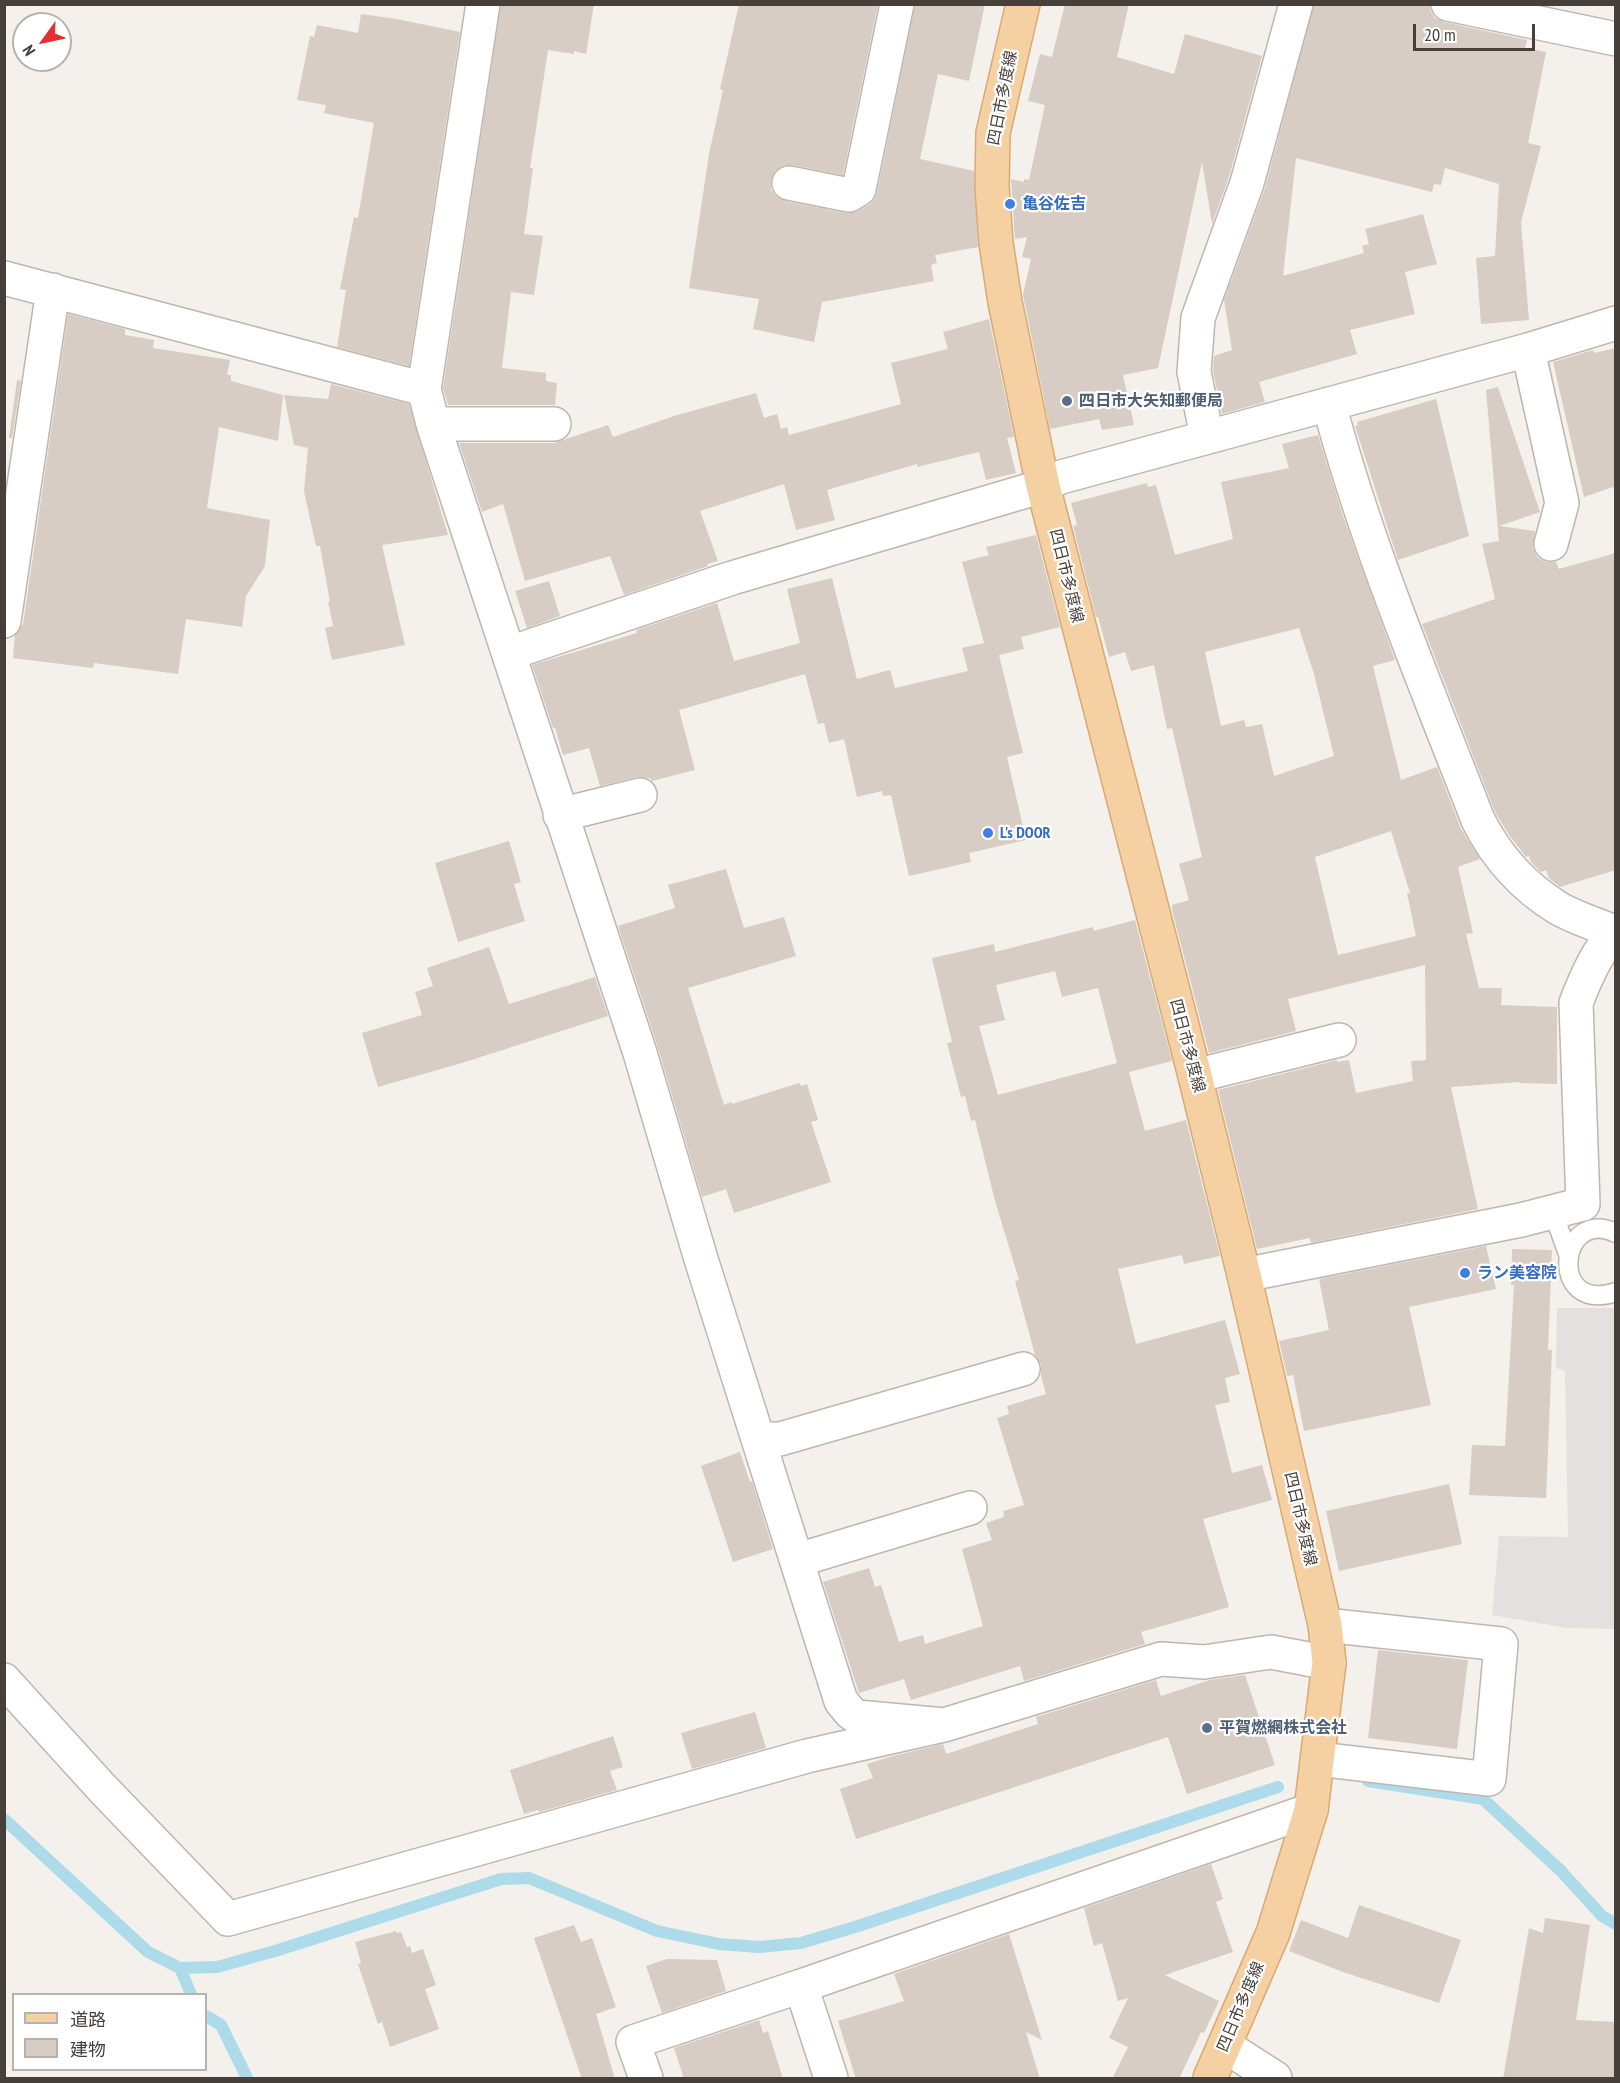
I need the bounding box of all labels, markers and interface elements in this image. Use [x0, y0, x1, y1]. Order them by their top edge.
north arrow [12, 12, 72, 72]
scale bar [1416, 12, 1538, 50]
text: 20 m [1424, 23, 1456, 46]
text: N [18, 42, 39, 60]
street label: 四日市多度線 [984, 49, 1022, 147]
place label: 亀谷佐吉 [1022, 194, 1086, 214]
marker: 亀谷佐吉 [1003, 197, 1017, 211]
place label: 四日市大矢知郵便局 [1079, 391, 1223, 411]
marker: 四日市大矢知郵便局 [1060, 394, 1074, 408]
street label: 四日市多度線 [1045, 527, 1087, 625]
place label: L's DOOR [1000, 823, 1051, 843]
marker: L's DOOR [981, 826, 995, 840]
street label: 四日市多度線 [1165, 997, 1209, 1095]
place label: ラン美容院 [1477, 1263, 1557, 1283]
marker: ラン美容院 [1458, 1266, 1472, 1280]
street label: 四日市多度線 [1280, 1470, 1320, 1568]
place label: 平賀燃網株式会社 [1219, 1718, 1347, 1738]
marker: 平賀燃網株式会社 [1200, 1721, 1214, 1735]
street label: 四日市多度線 [1213, 1959, 1269, 2055]
legend [12, 1993, 207, 2071]
text: 道路 [70, 2008, 106, 2031]
text: 建物 [70, 2038, 106, 2061]

